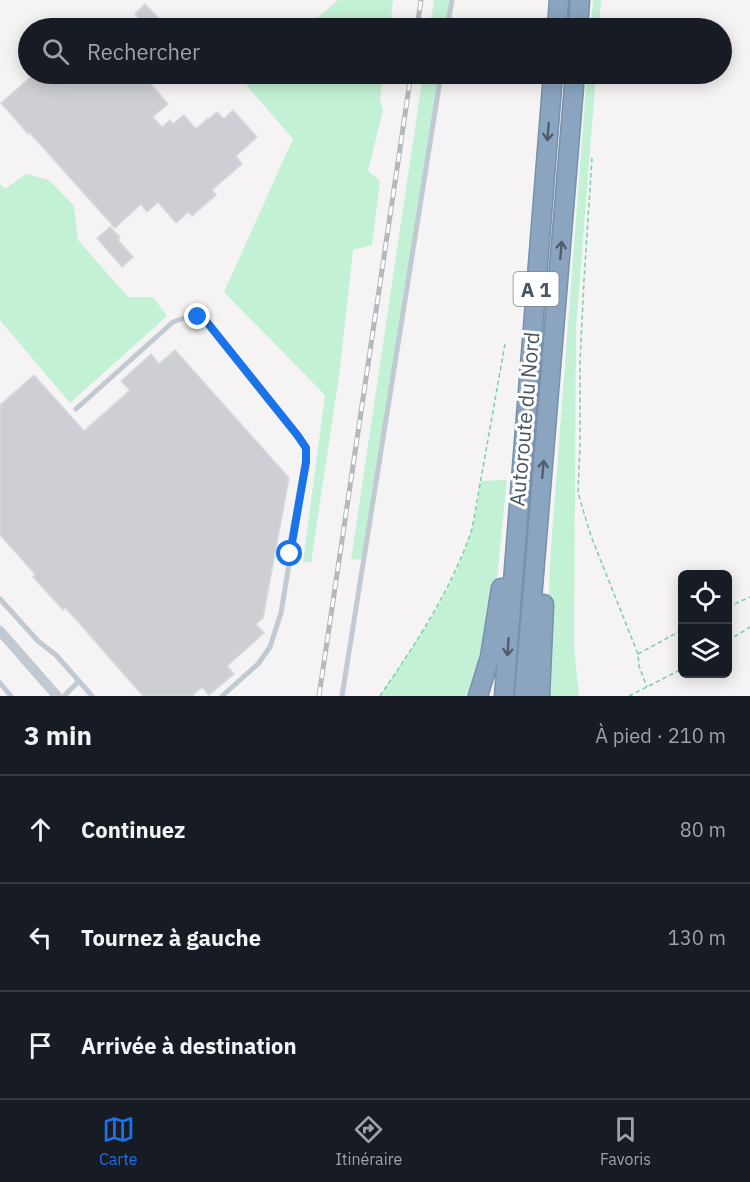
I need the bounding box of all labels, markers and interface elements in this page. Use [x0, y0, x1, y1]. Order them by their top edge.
search box [18, 18, 732, 84]
icon: search [39, 35, 72, 68]
text: Rechercher [87, 37, 200, 66]
one-way arrow [542, 121, 553, 141]
one-way arrow [556, 241, 567, 260]
road number: A 1 [514, 272, 558, 306]
route end [184, 303, 210, 329]
street label: Autoroute du Nord [502, 331, 546, 507]
one-way arrow [538, 460, 549, 480]
route start [276, 540, 302, 566]
map controls [678, 570, 732, 678]
button: locate [678, 570, 732, 624]
button: layers [678, 624, 732, 678]
one-way arrow [502, 636, 513, 656]
text: 3 min [24, 718, 92, 752]
text: À pied · 210 m [595, 722, 726, 749]
icon: ahead [24, 813, 57, 846]
text: Continuez [81, 815, 185, 844]
text: 80 m [680, 816, 726, 843]
icon: left [24, 921, 57, 954]
text: Tournez à gauche [81, 923, 261, 952]
text: 130 m [668, 924, 726, 951]
icon: arrive [24, 1029, 57, 1062]
text: Arrivée à destination [81, 1031, 297, 1060]
tab: Carte [99, 1113, 138, 1169]
tab: Itinéraire [335, 1113, 402, 1169]
tab: Favoris [600, 1113, 651, 1169]

